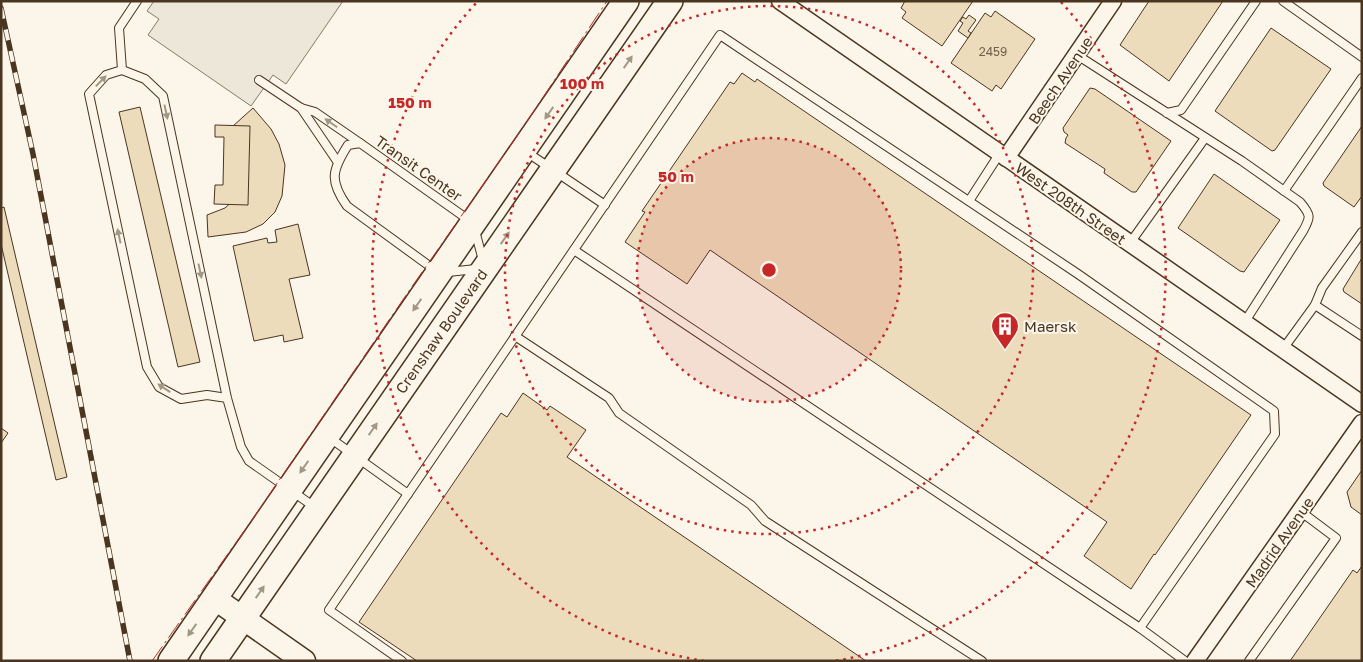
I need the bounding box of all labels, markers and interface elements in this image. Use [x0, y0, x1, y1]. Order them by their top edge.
street label: Beech Avenue [1024, 33, 1096, 127]
house number: 2459 [979, 44, 1007, 59]
one-way arrow [623, 55, 633, 68]
text: 100 m [560, 74, 604, 92]
one-way arrow [95, 75, 107, 87]
text: 150 m [388, 93, 432, 111]
one-way arrow [162, 104, 170, 119]
one-way arrow [544, 107, 554, 120]
one-way arrow [325, 118, 338, 128]
street label: Transit Center [372, 131, 466, 205]
street label: West 208th Street [1012, 158, 1130, 248]
text: 50 m [658, 167, 694, 185]
one-way arrow [115, 228, 123, 243]
one-way arrow [500, 231, 510, 245]
centre of rings [760, 261, 778, 279]
one-way arrow [196, 263, 204, 278]
street label: Crenshaw Boulevard [391, 265, 491, 397]
one-way arrow [412, 298, 422, 311]
building icon: Maersk [990, 311, 1020, 350]
place label: Maersk [1024, 317, 1077, 335]
one-way arrow [157, 384, 171, 393]
one-way arrow [368, 423, 378, 436]
one-way arrow [299, 460, 309, 474]
street label: Madrid Avenue [1241, 493, 1317, 591]
one-way arrow [255, 585, 265, 599]
one-way arrow [187, 623, 197, 636]

